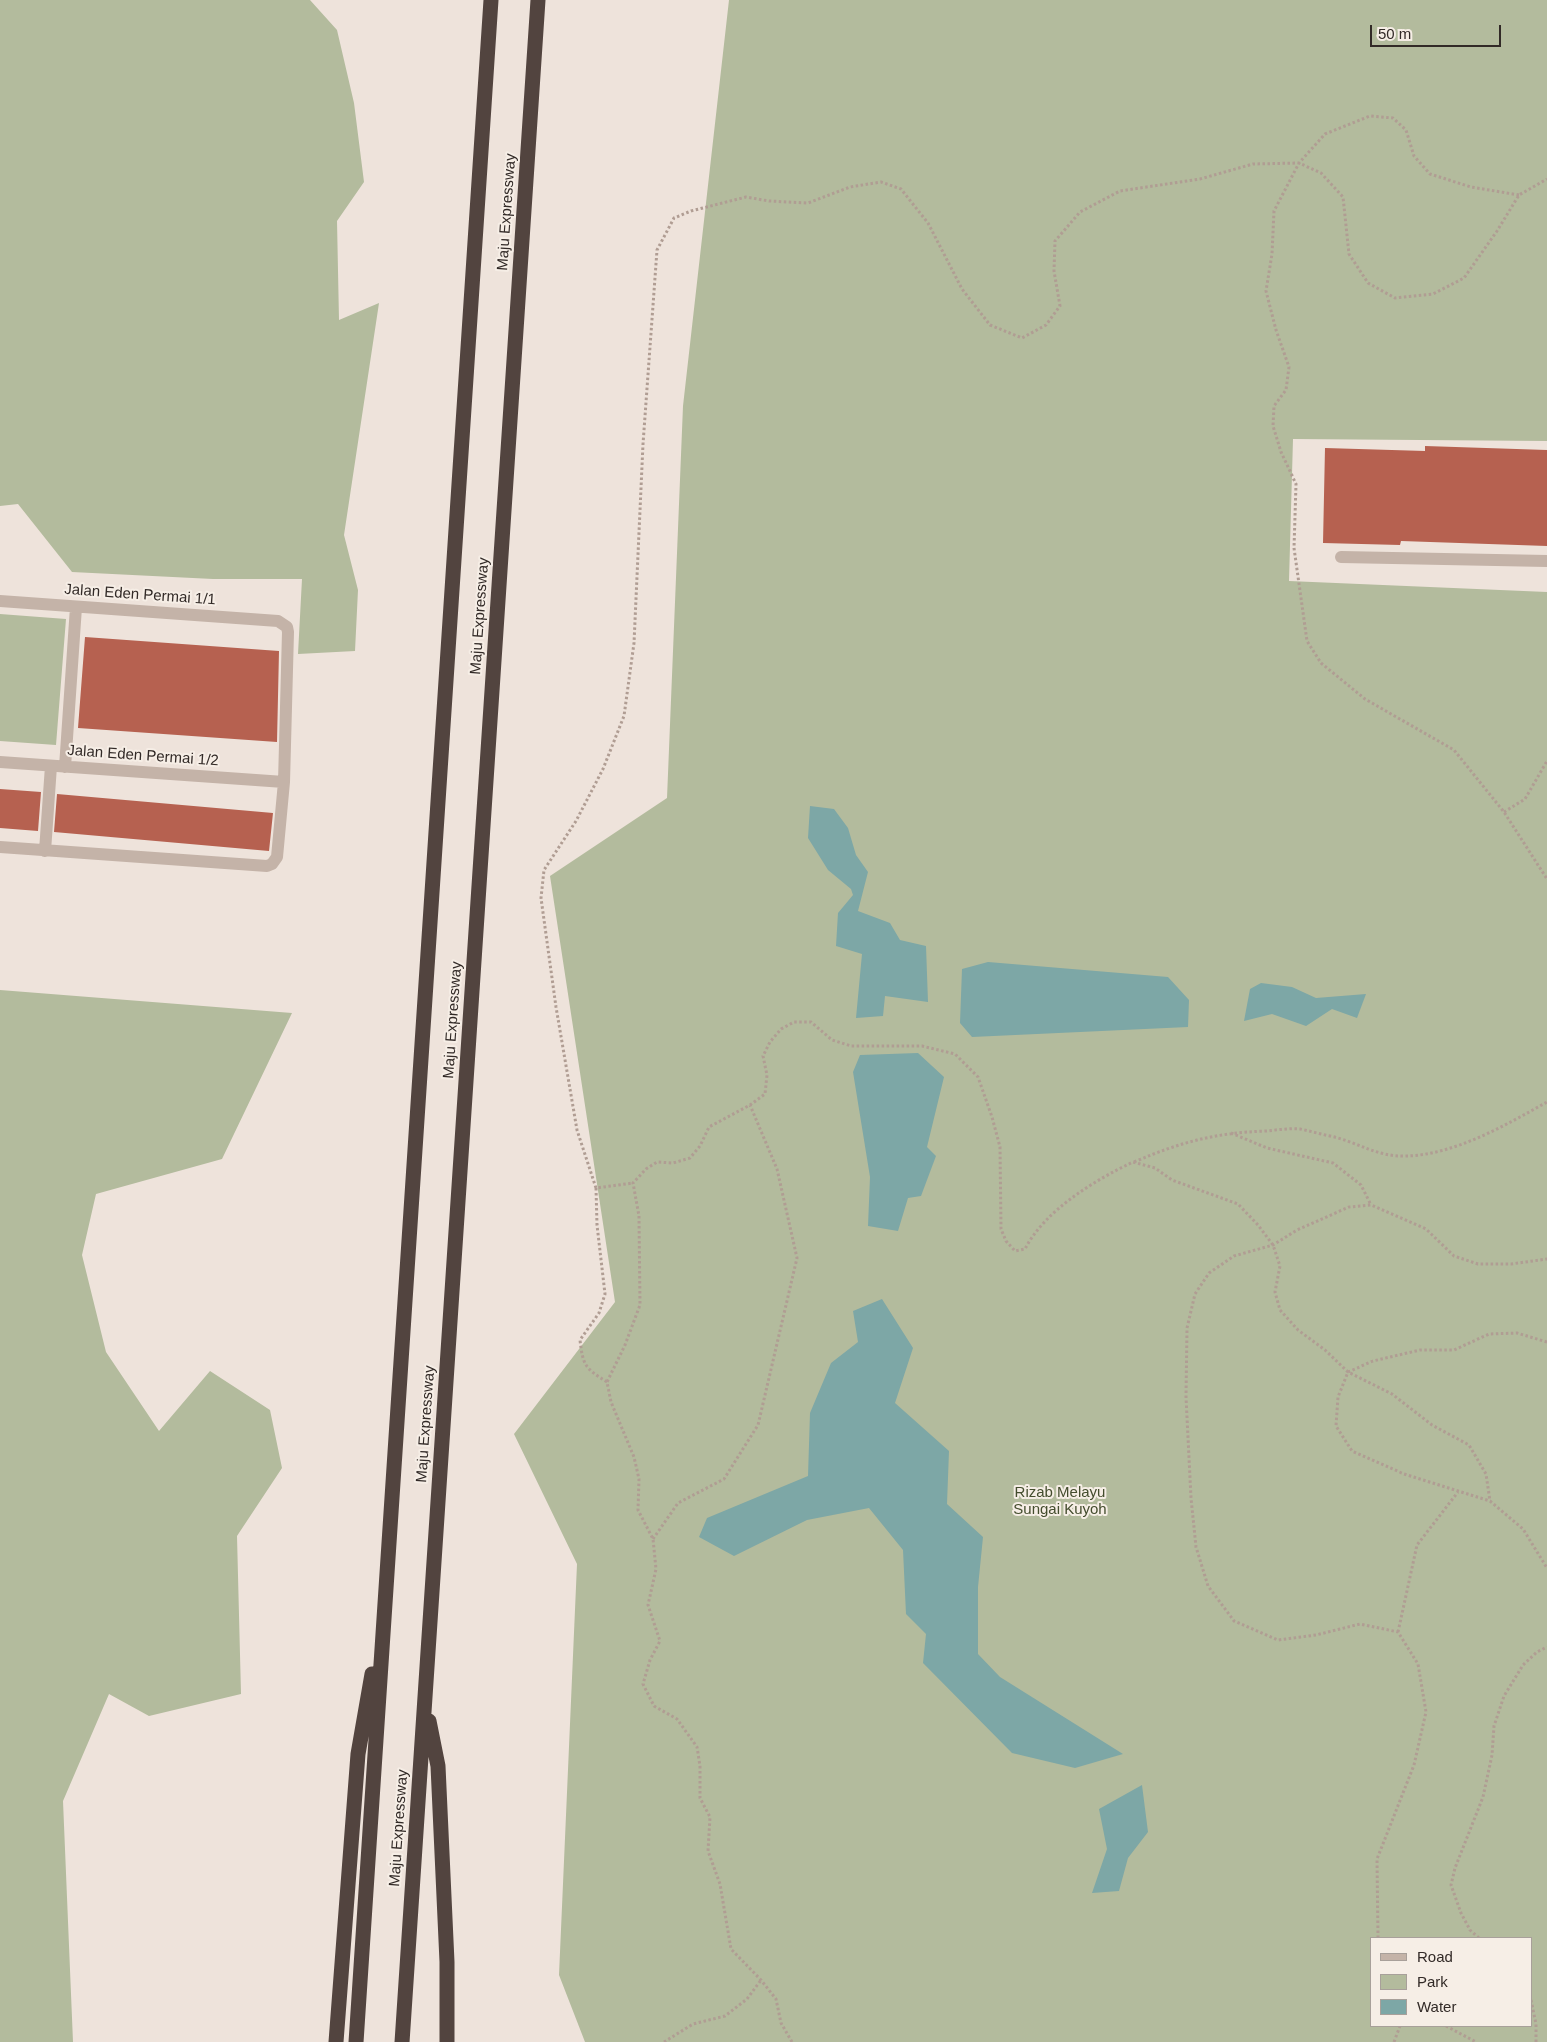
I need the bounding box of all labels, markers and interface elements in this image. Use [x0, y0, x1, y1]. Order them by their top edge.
scale bar [1372, 15, 1503, 47]
text: 50 m [1378, 25, 1411, 42]
street label: Maju Expressway [494, 153, 520, 271]
street label: Maju Expressway [467, 557, 493, 675]
street label: Jalan Eden Permai 1/1 [64, 581, 216, 609]
street label: Jalan Eden Permai 1/2 [67, 742, 219, 770]
street label: Maju Expressway [440, 961, 466, 1079]
street label: Maju Expressway [413, 1365, 439, 1483]
park label: Rizab Melayu Sungai Kuyoh [1013, 1484, 1107, 1519]
street label: Maju Expressway [386, 1769, 412, 1887]
legend [1370, 1937, 1532, 2027]
text: Road [1417, 1948, 1453, 1965]
text: Park [1417, 1973, 1448, 1990]
text: Water [1417, 1998, 1456, 2015]

